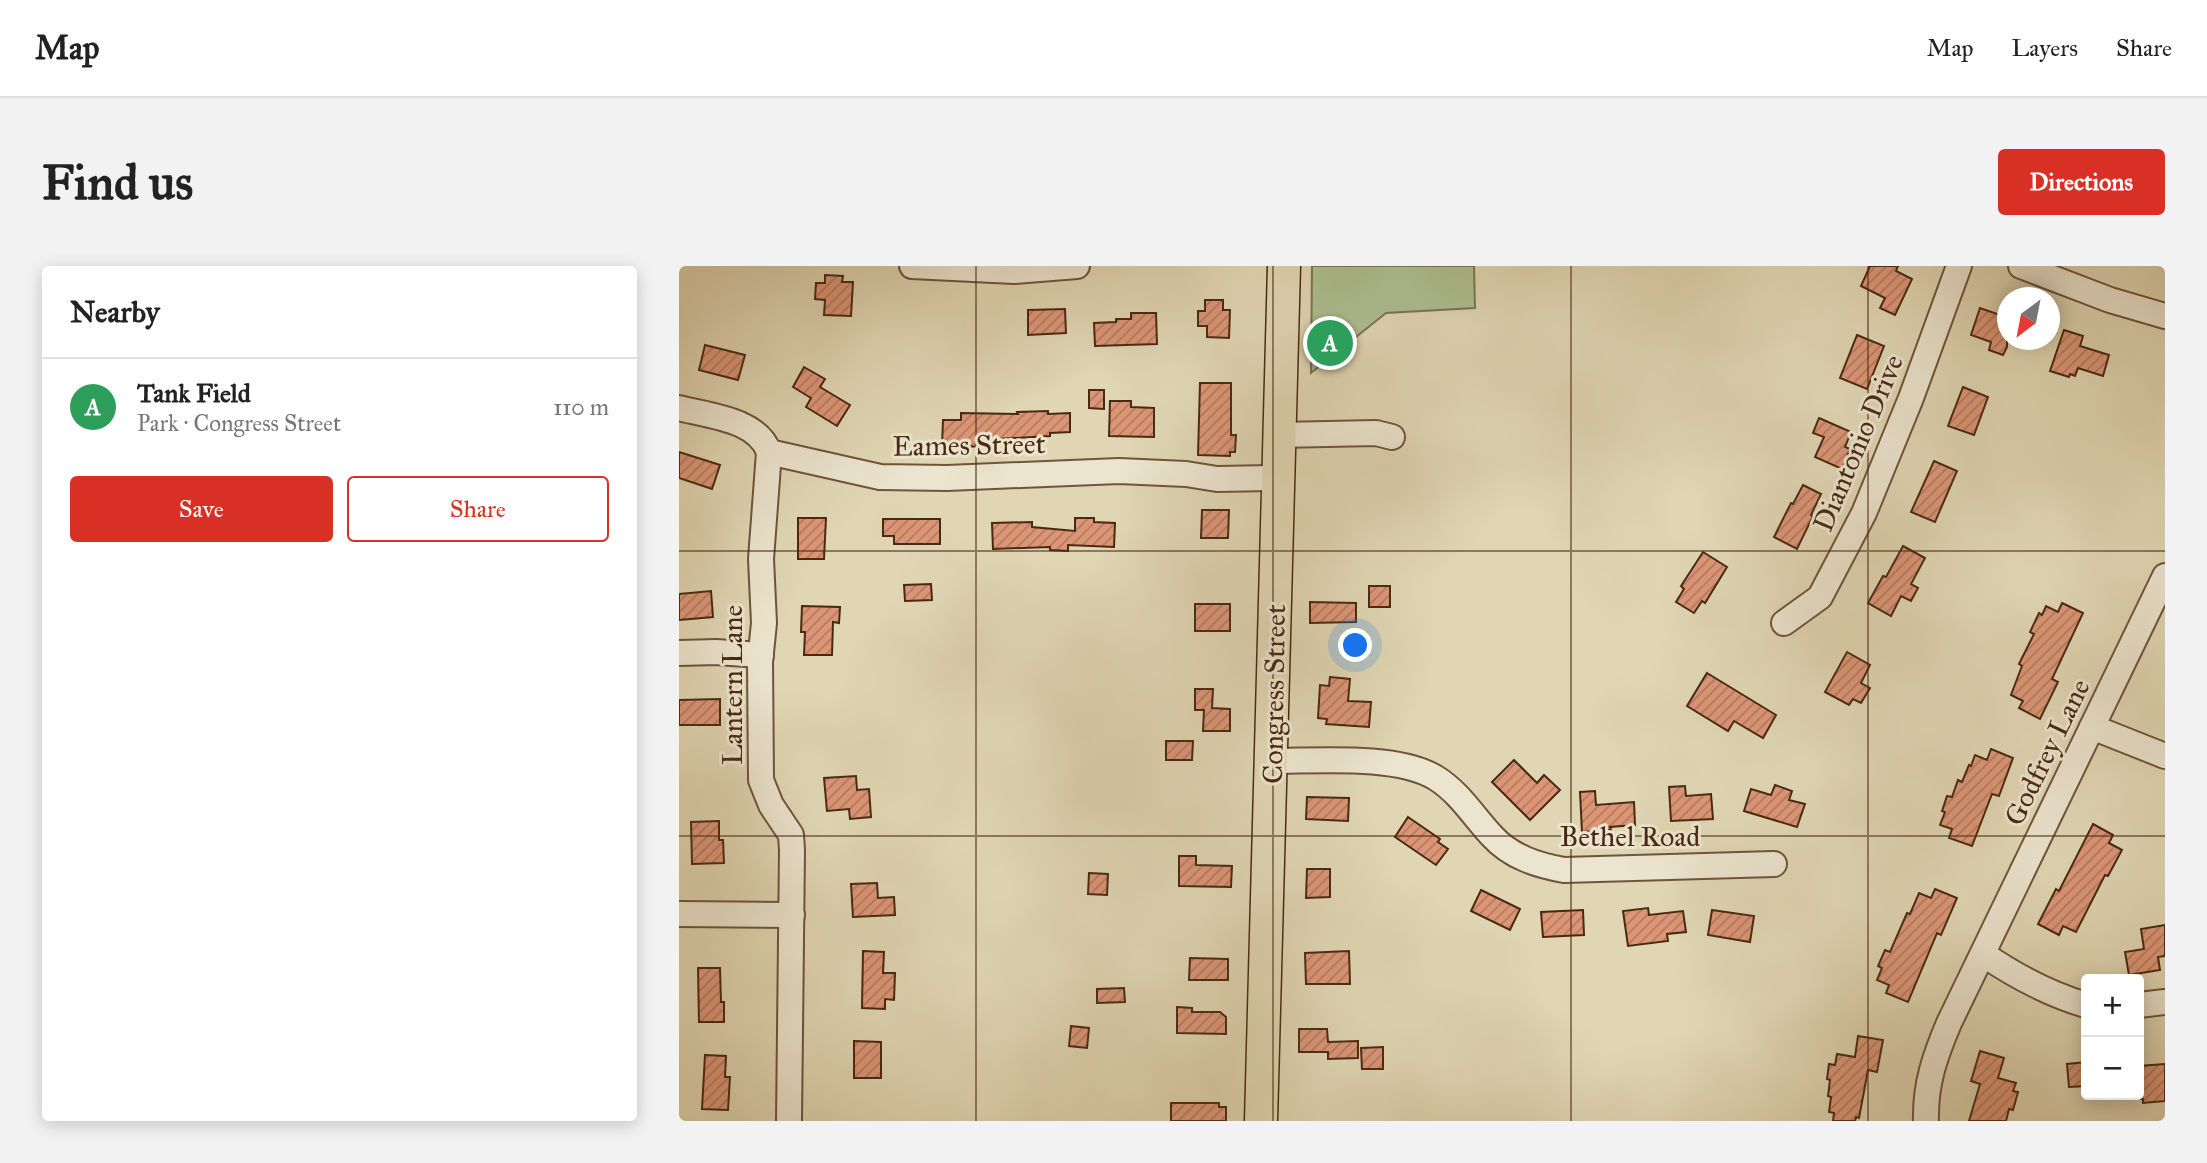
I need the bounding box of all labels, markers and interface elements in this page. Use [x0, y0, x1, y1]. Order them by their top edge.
text: Map [35, 28, 99, 68]
text: Map [1927, 33, 1974, 63]
text: Layers [2012, 33, 2078, 63]
text: Share [2116, 33, 2172, 63]
button: Directions [1998, 149, 2165, 215]
text: Find us [42, 153, 193, 212]
north arrow [1997, 287, 2060, 350]
text: Nearby [70, 294, 160, 330]
pin: A [1307, 317, 1353, 369]
street label: Diantonio Drive [1805, 349, 1911, 537]
text: Tank Field [137, 377, 251, 409]
text: A [85, 393, 101, 421]
text: 110 m [553, 393, 609, 421]
text: Park · Congress Street [137, 409, 341, 437]
street label: Eames Street [892, 426, 1046, 464]
button: Save [70, 476, 333, 542]
button: Share [347, 476, 609, 542]
street label: Congress Street [1255, 604, 1293, 784]
street label: Lantern Lane [715, 605, 750, 765]
your location [1338, 628, 1372, 662]
street label: Godfrey Lane [1997, 673, 2097, 831]
street label: Bethel Road [1560, 819, 1700, 854]
map controls [2081, 974, 2144, 1100]
button: + [2081, 974, 2144, 1037]
button: − [2081, 1037, 2144, 1100]

